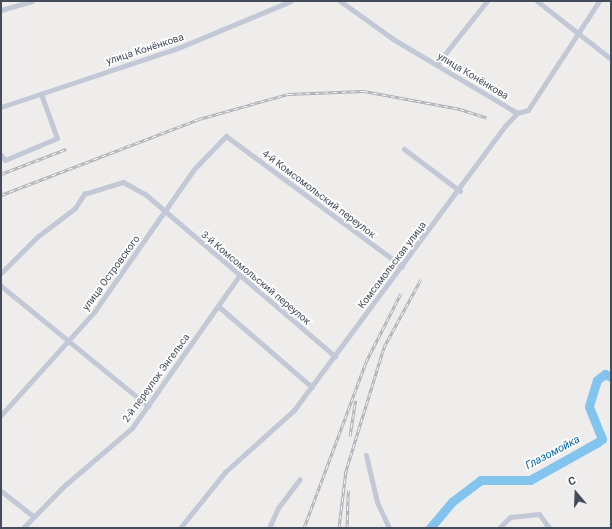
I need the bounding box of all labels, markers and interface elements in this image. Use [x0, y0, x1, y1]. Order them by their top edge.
street label: улица Конёнкова [105, 31, 185, 67]
street label: улица Конёнкова [435, 50, 511, 102]
street label: 4-й Комсомольский переулок [260, 147, 378, 241]
street label: Комсомольская улица [355, 219, 429, 311]
street label: 3-й Комсомольский переулок [199, 229, 313, 327]
street label: улица Островского [80, 233, 142, 313]
street label: 2-й переулок Энгельса [120, 331, 192, 425]
water label: Глазомойка [523, 433, 583, 473]
north arrow [556, 473, 596, 513]
text: С [566, 474, 577, 489]

